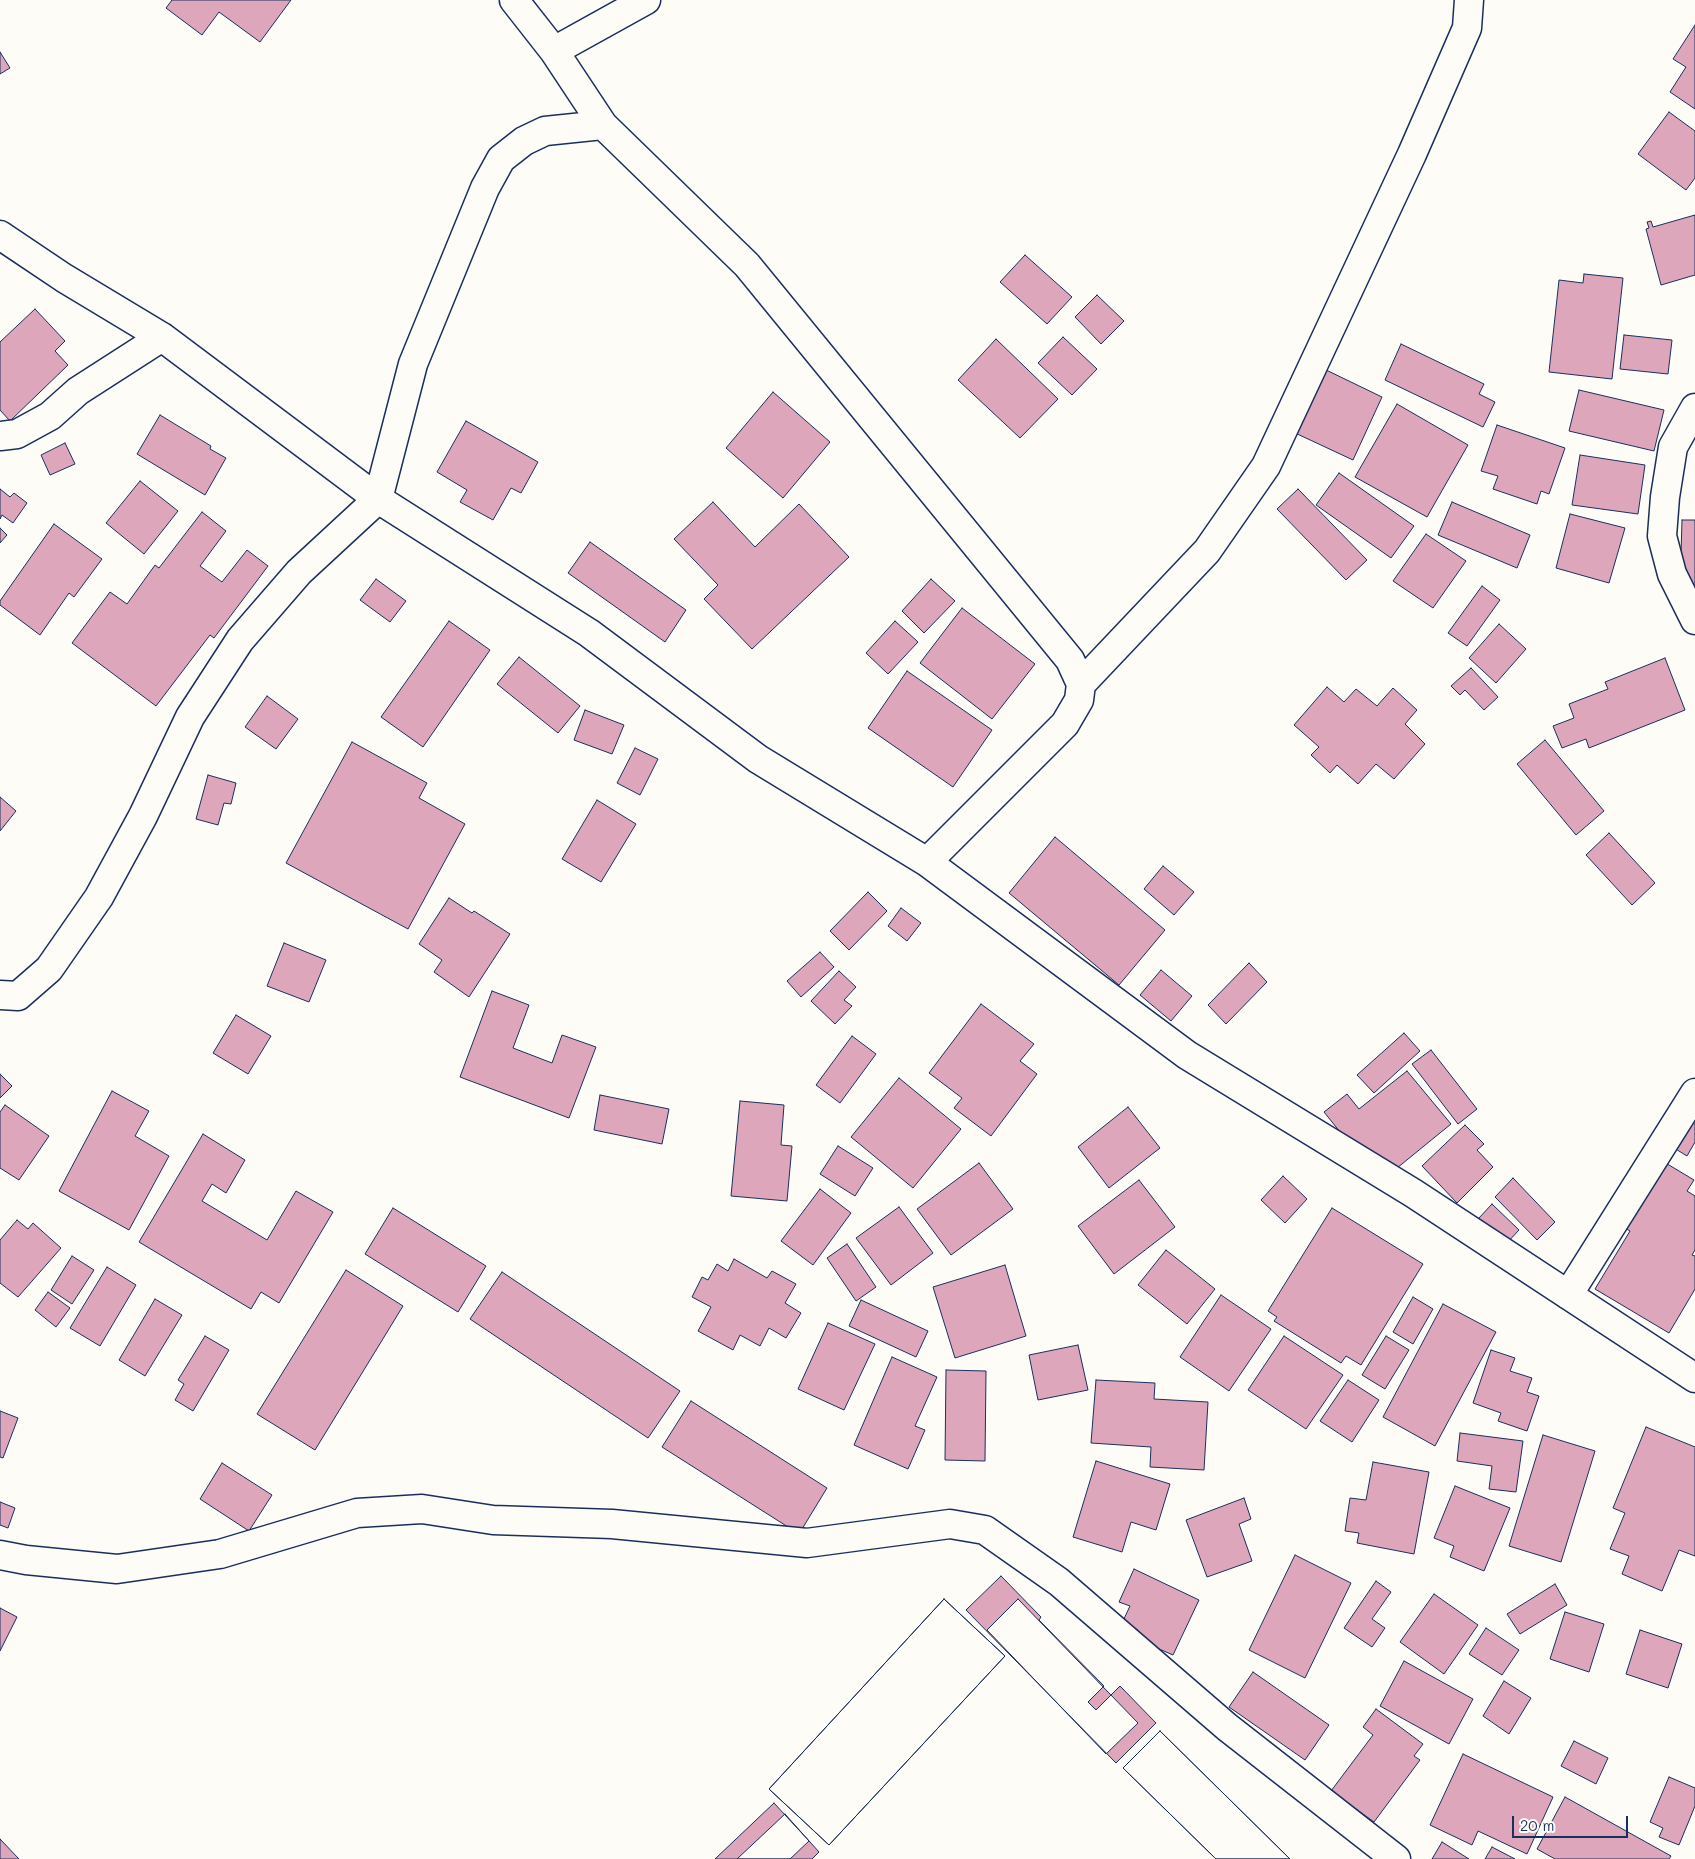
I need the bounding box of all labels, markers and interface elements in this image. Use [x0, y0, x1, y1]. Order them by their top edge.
scale bar [1515, 1806, 1631, 1838]
text: 20 m [1520, 1815, 1554, 1835]

